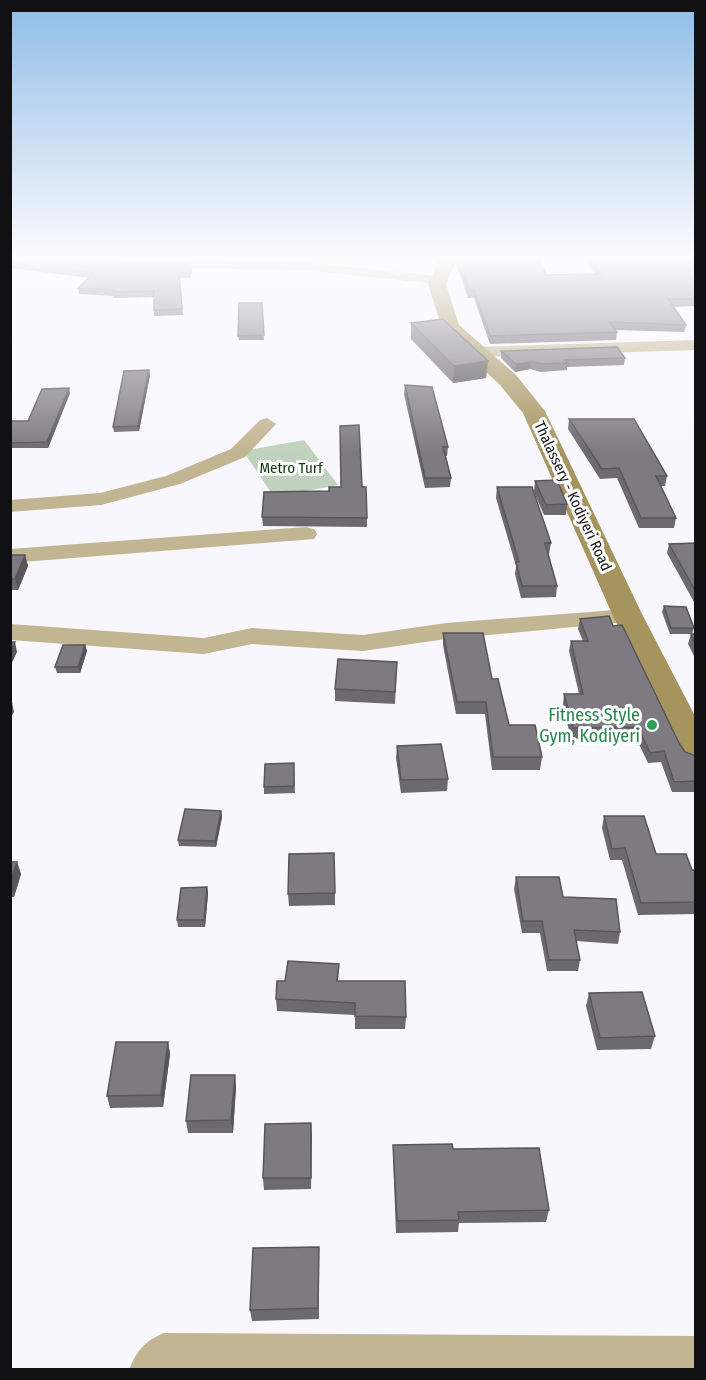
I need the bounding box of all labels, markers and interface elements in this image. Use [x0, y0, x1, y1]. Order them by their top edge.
street label: Thalassery - Kodiyeri Road [530, 418, 616, 574]
park label: Metro Turf [259, 459, 324, 477]
place label: Fitness Style Gym, Kodiyeri [539, 704, 640, 747]
marker: Fitness Style Gym, Kodiyeri [645, 718, 659, 732]

